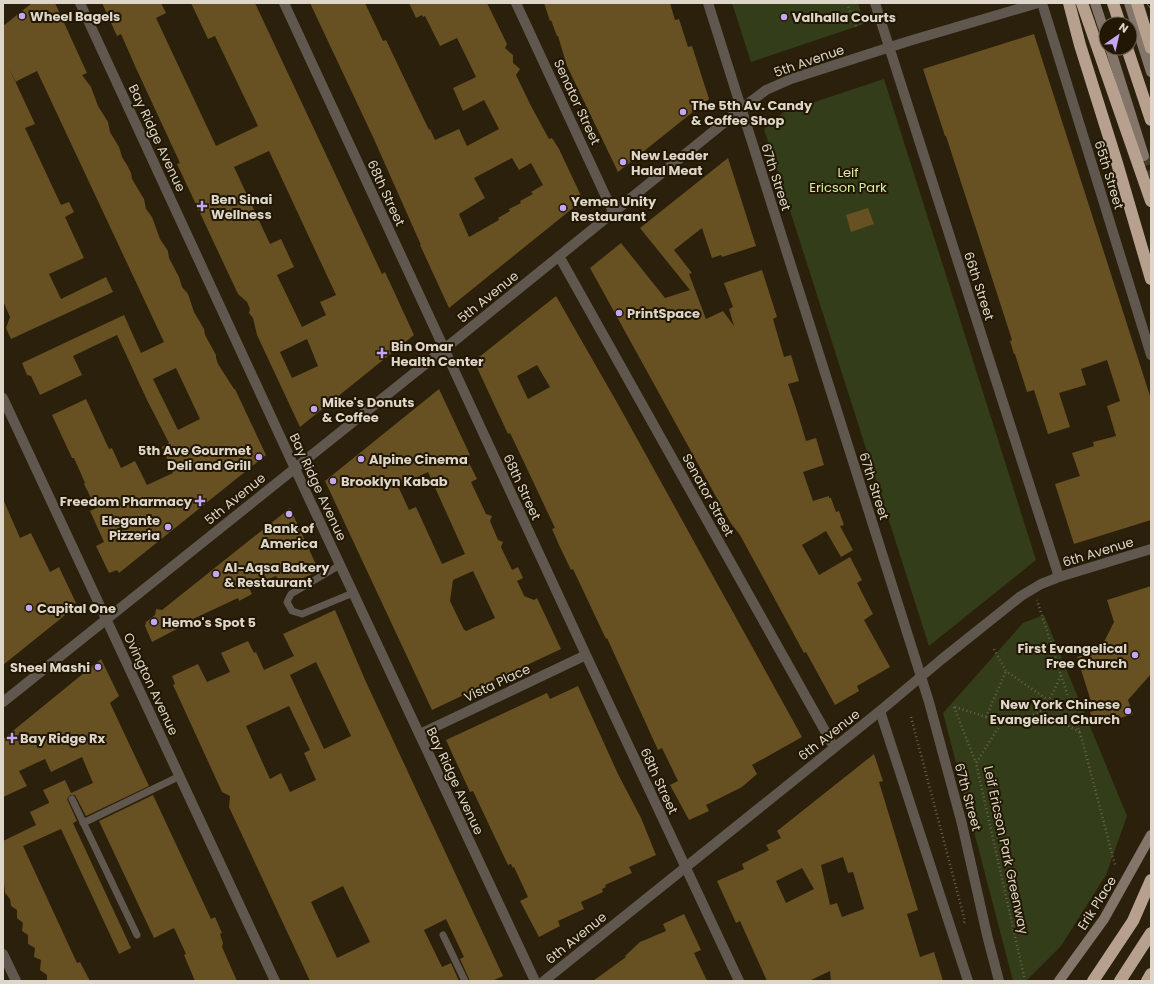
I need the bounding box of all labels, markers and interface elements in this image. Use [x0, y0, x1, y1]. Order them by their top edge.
place label: Wheel Bagels [30, 7, 120, 26]
place label: Valhalla Courts [792, 8, 896, 27]
marker: Wheel Bagels [17, 11, 27, 21]
marker: Valhalla Courts [779, 12, 789, 22]
north arrow [1098, 16, 1138, 56]
text: N [1116, 19, 1131, 37]
street label: 5th Avenue [771, 40, 847, 82]
street label: Senator Street [549, 56, 605, 148]
street label: Bay Ridge Avenue [124, 81, 190, 195]
place label: The 5th Av. Candy & Coffee Shop [691, 96, 813, 130]
marker: The 5th Av. Candy & Coffee Shop [678, 107, 688, 117]
street label: 65th Street [1090, 138, 1129, 212]
street label: 67th Street [756, 141, 796, 213]
place label: New Leader Halal Meat [631, 146, 709, 180]
street label: 68th Street [362, 157, 410, 229]
marker: New Leader Halal Meat [618, 157, 628, 167]
park label: Leif Ericson Park [809, 163, 887, 197]
place label: Ben Sinai Wellness [211, 190, 273, 224]
place label: Yemen Unity Restaurant [571, 192, 657, 226]
marker: Ben Sinai Wellness [196, 200, 208, 212]
marker: Yemen Unity Restaurant [558, 203, 568, 213]
street label: 66th Street [959, 249, 999, 323]
street label: 5th Avenue [453, 266, 523, 328]
place label: PrintSpace [627, 304, 700, 323]
marker: PrintSpace [614, 308, 624, 318]
place label: Bin Omar Health Center [391, 337, 484, 371]
marker: Bin Omar Health Center [376, 347, 388, 359]
place label: Mike's Donuts & Coffee [322, 393, 414, 427]
marker: Mike's Donuts & Coffee [309, 404, 319, 414]
street label: Bay Ridge Avenue [285, 430, 351, 544]
place label: 5th Ave Gourmet Deli and Grill [138, 441, 251, 475]
place label: Alpine Cinema [369, 450, 468, 469]
street label: Senator Street [677, 450, 739, 540]
street label: 67th Street [854, 450, 894, 522]
street label: 68th Street [498, 451, 546, 523]
marker: 5th Ave Gourmet Deli and Grill [254, 452, 264, 462]
marker: Alpine Cinema [356, 454, 366, 464]
street label: 5th Avenue [200, 468, 270, 530]
place label: Brooklyn Kabab [341, 472, 448, 491]
marker: Brooklyn Kabab [328, 476, 338, 486]
place label: Freedom Pharmacy [60, 492, 193, 511]
marker: Freedom Pharmacy [195, 496, 205, 506]
marker: Bank of America [284, 509, 294, 519]
place label: Elegante Pizzeria [101, 511, 160, 545]
place label: Bank of America [260, 519, 318, 553]
marker: Elegante Pizzeria [163, 522, 173, 532]
street label: 6th Avenue [1060, 532, 1136, 572]
place label: Al-Aqsa Bakery & Restaurant [224, 558, 330, 592]
marker: Al-Aqsa Bakery & Restaurant [211, 569, 221, 579]
place label: Capital One [37, 599, 116, 618]
marker: Capital One [24, 603, 34, 613]
place label: Hemo's Spot 5 [162, 613, 256, 632]
marker: Hemo's Spot 5 [149, 617, 159, 627]
street label: Ovington Avenue [119, 629, 183, 739]
place label: First Evangelical Free Church [1017, 639, 1127, 673]
marker: First Evangelical Free Church [1130, 650, 1140, 660]
place label: Sheel Mashi [10, 658, 90, 677]
street label: Vista Place [461, 659, 533, 707]
marker: Sheel Mashi [93, 662, 103, 672]
place label: New York Chinese Evangelical Church [990, 695, 1120, 729]
street label: 6th Avenue [794, 705, 864, 765]
marker: New York Chinese Evangelical Church [1123, 706, 1133, 716]
street label: Bay Ridge Avenue [422, 724, 488, 838]
place label: Bay Ridge Rx [20, 729, 106, 748]
marker: Bay Ridge Rx [7, 733, 17, 743]
street label: 68th Street [635, 745, 683, 817]
street label: 67th Street [950, 761, 986, 833]
street label: Leif Ericson Park Greenway [979, 764, 1033, 937]
street label: Erik Place [1073, 872, 1121, 934]
street label: 6th Avenue [541, 907, 611, 969]

